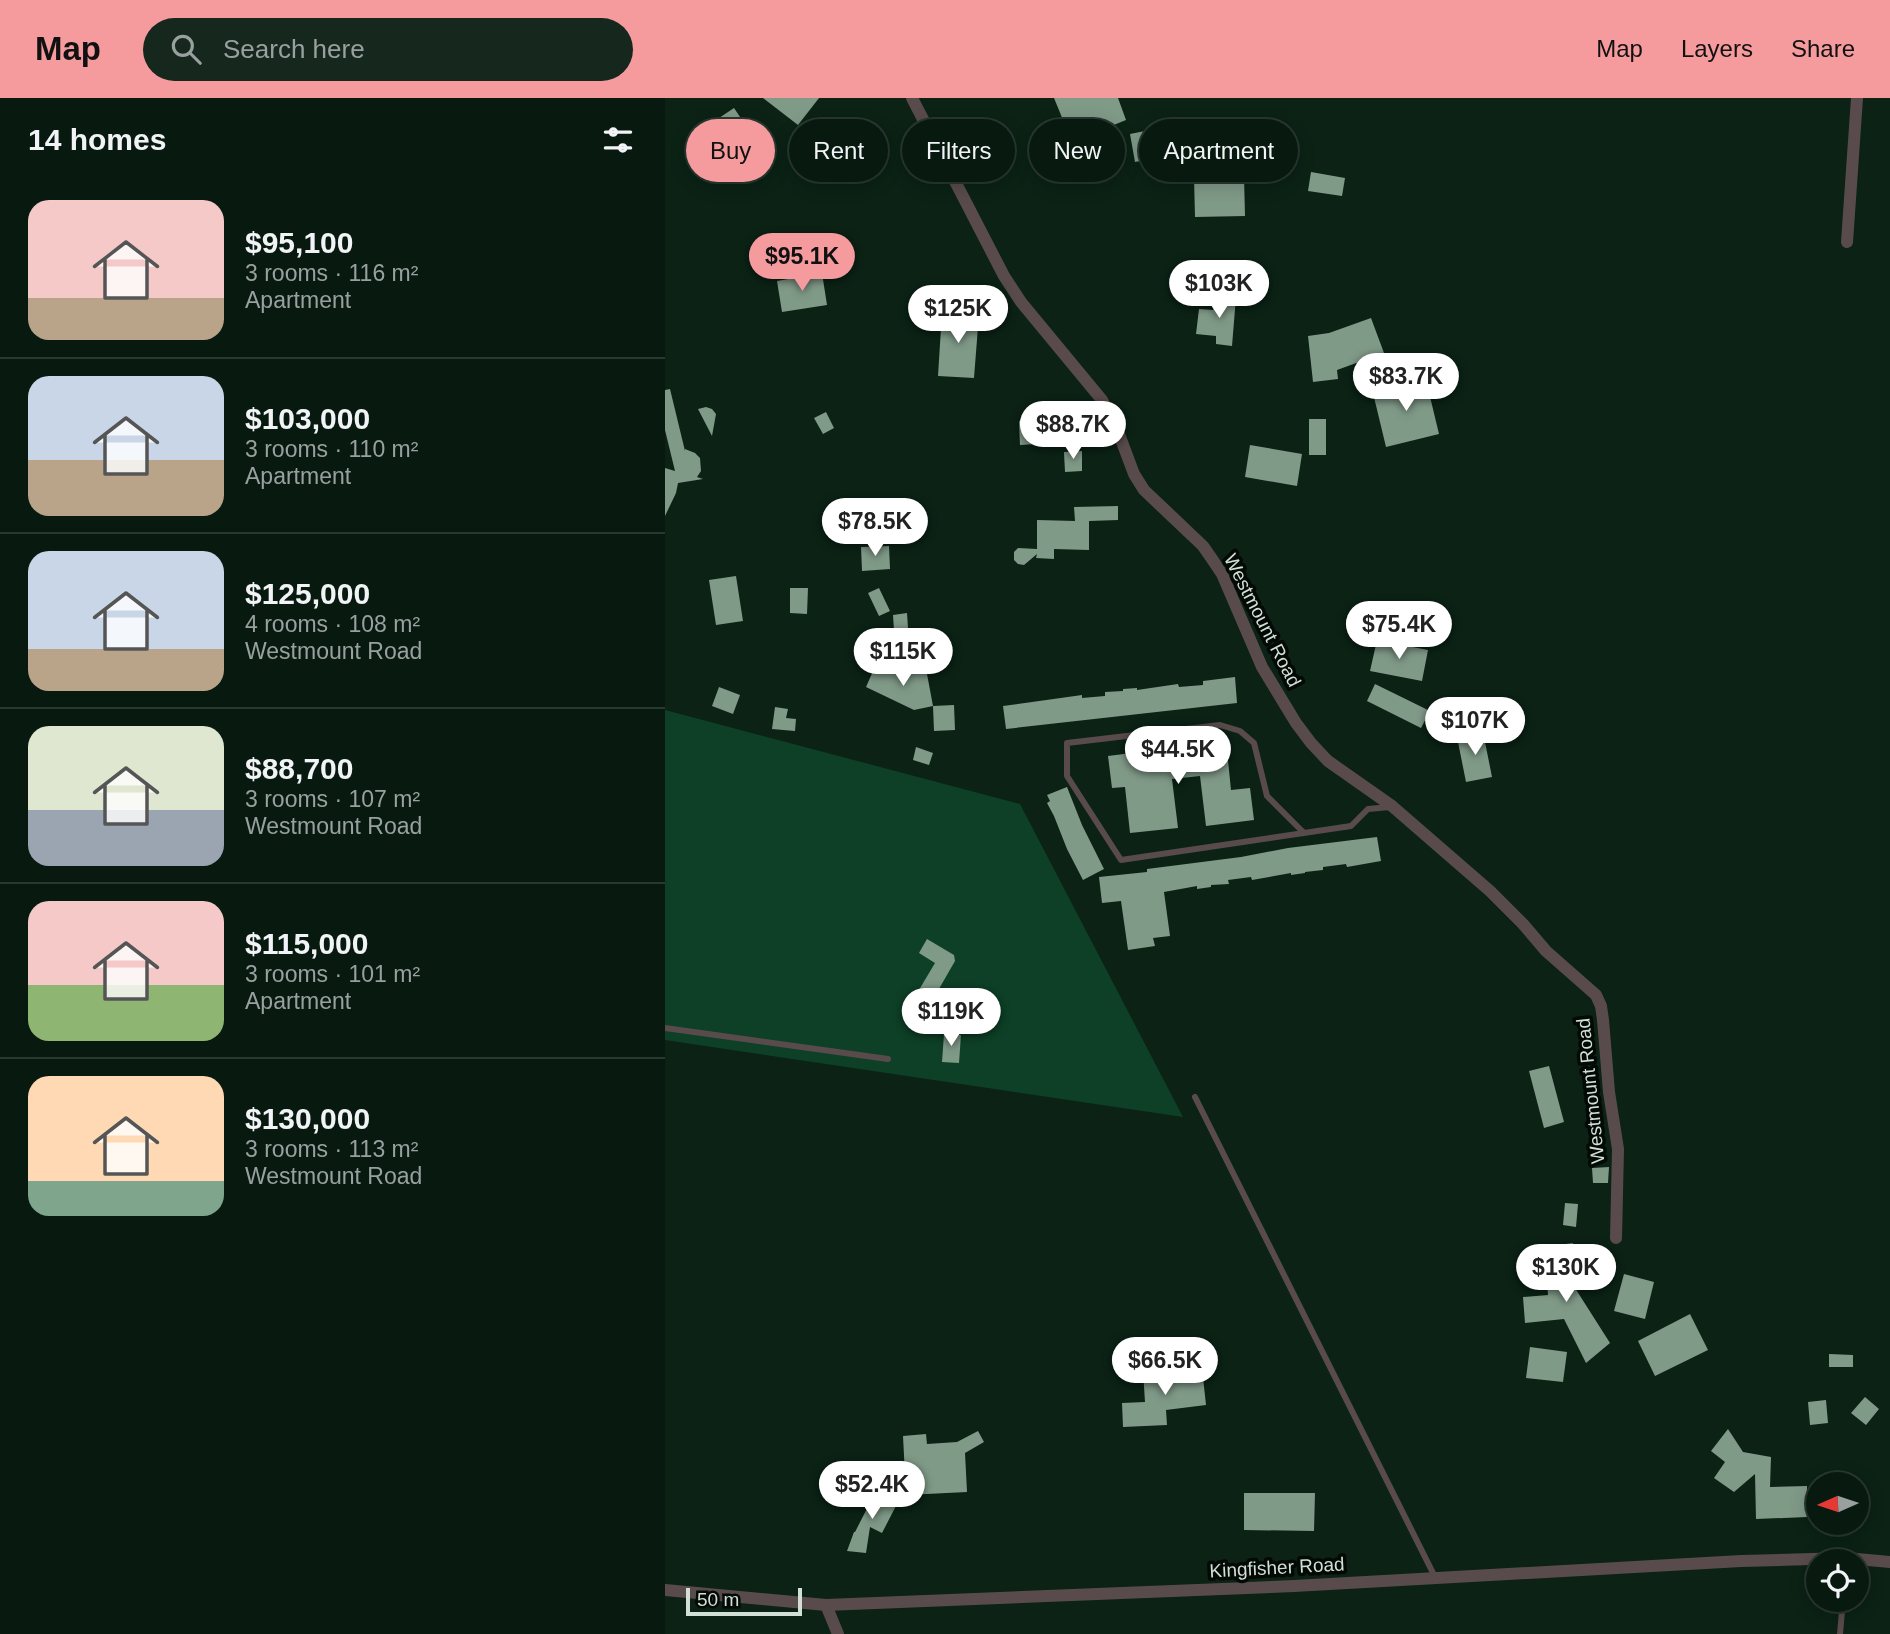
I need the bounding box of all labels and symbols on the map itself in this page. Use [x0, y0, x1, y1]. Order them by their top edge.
pin: $95.1K [745, 234, 859, 293]
pin: $103K [1170, 260, 1268, 320]
pin: $125K [909, 286, 1007, 345]
pin: $83.7K [1349, 354, 1463, 413]
pin: $88.7K [1016, 402, 1130, 461]
pin: $78.5K [818, 498, 932, 558]
street label: Westmount Road [1220, 550, 1305, 690]
pin: $75.4K [1342, 602, 1456, 661]
pin: $115K [854, 628, 952, 688]
pin: $107K [1426, 698, 1524, 757]
pin: $44.5K [1121, 726, 1235, 786]
pin: $119K [902, 988, 1000, 1048]
street label: Westmount Road [1572, 1017, 1609, 1165]
pin: $130K [1517, 1244, 1615, 1304]
pin: $66.5K [1108, 1338, 1222, 1397]
pin: $52.4K [815, 1462, 929, 1521]
north arrow [1806, 1472, 1869, 1535]
street label: Kingfisher Road [1209, 1553, 1345, 1582]
scale bar [686, 1585, 801, 1617]

